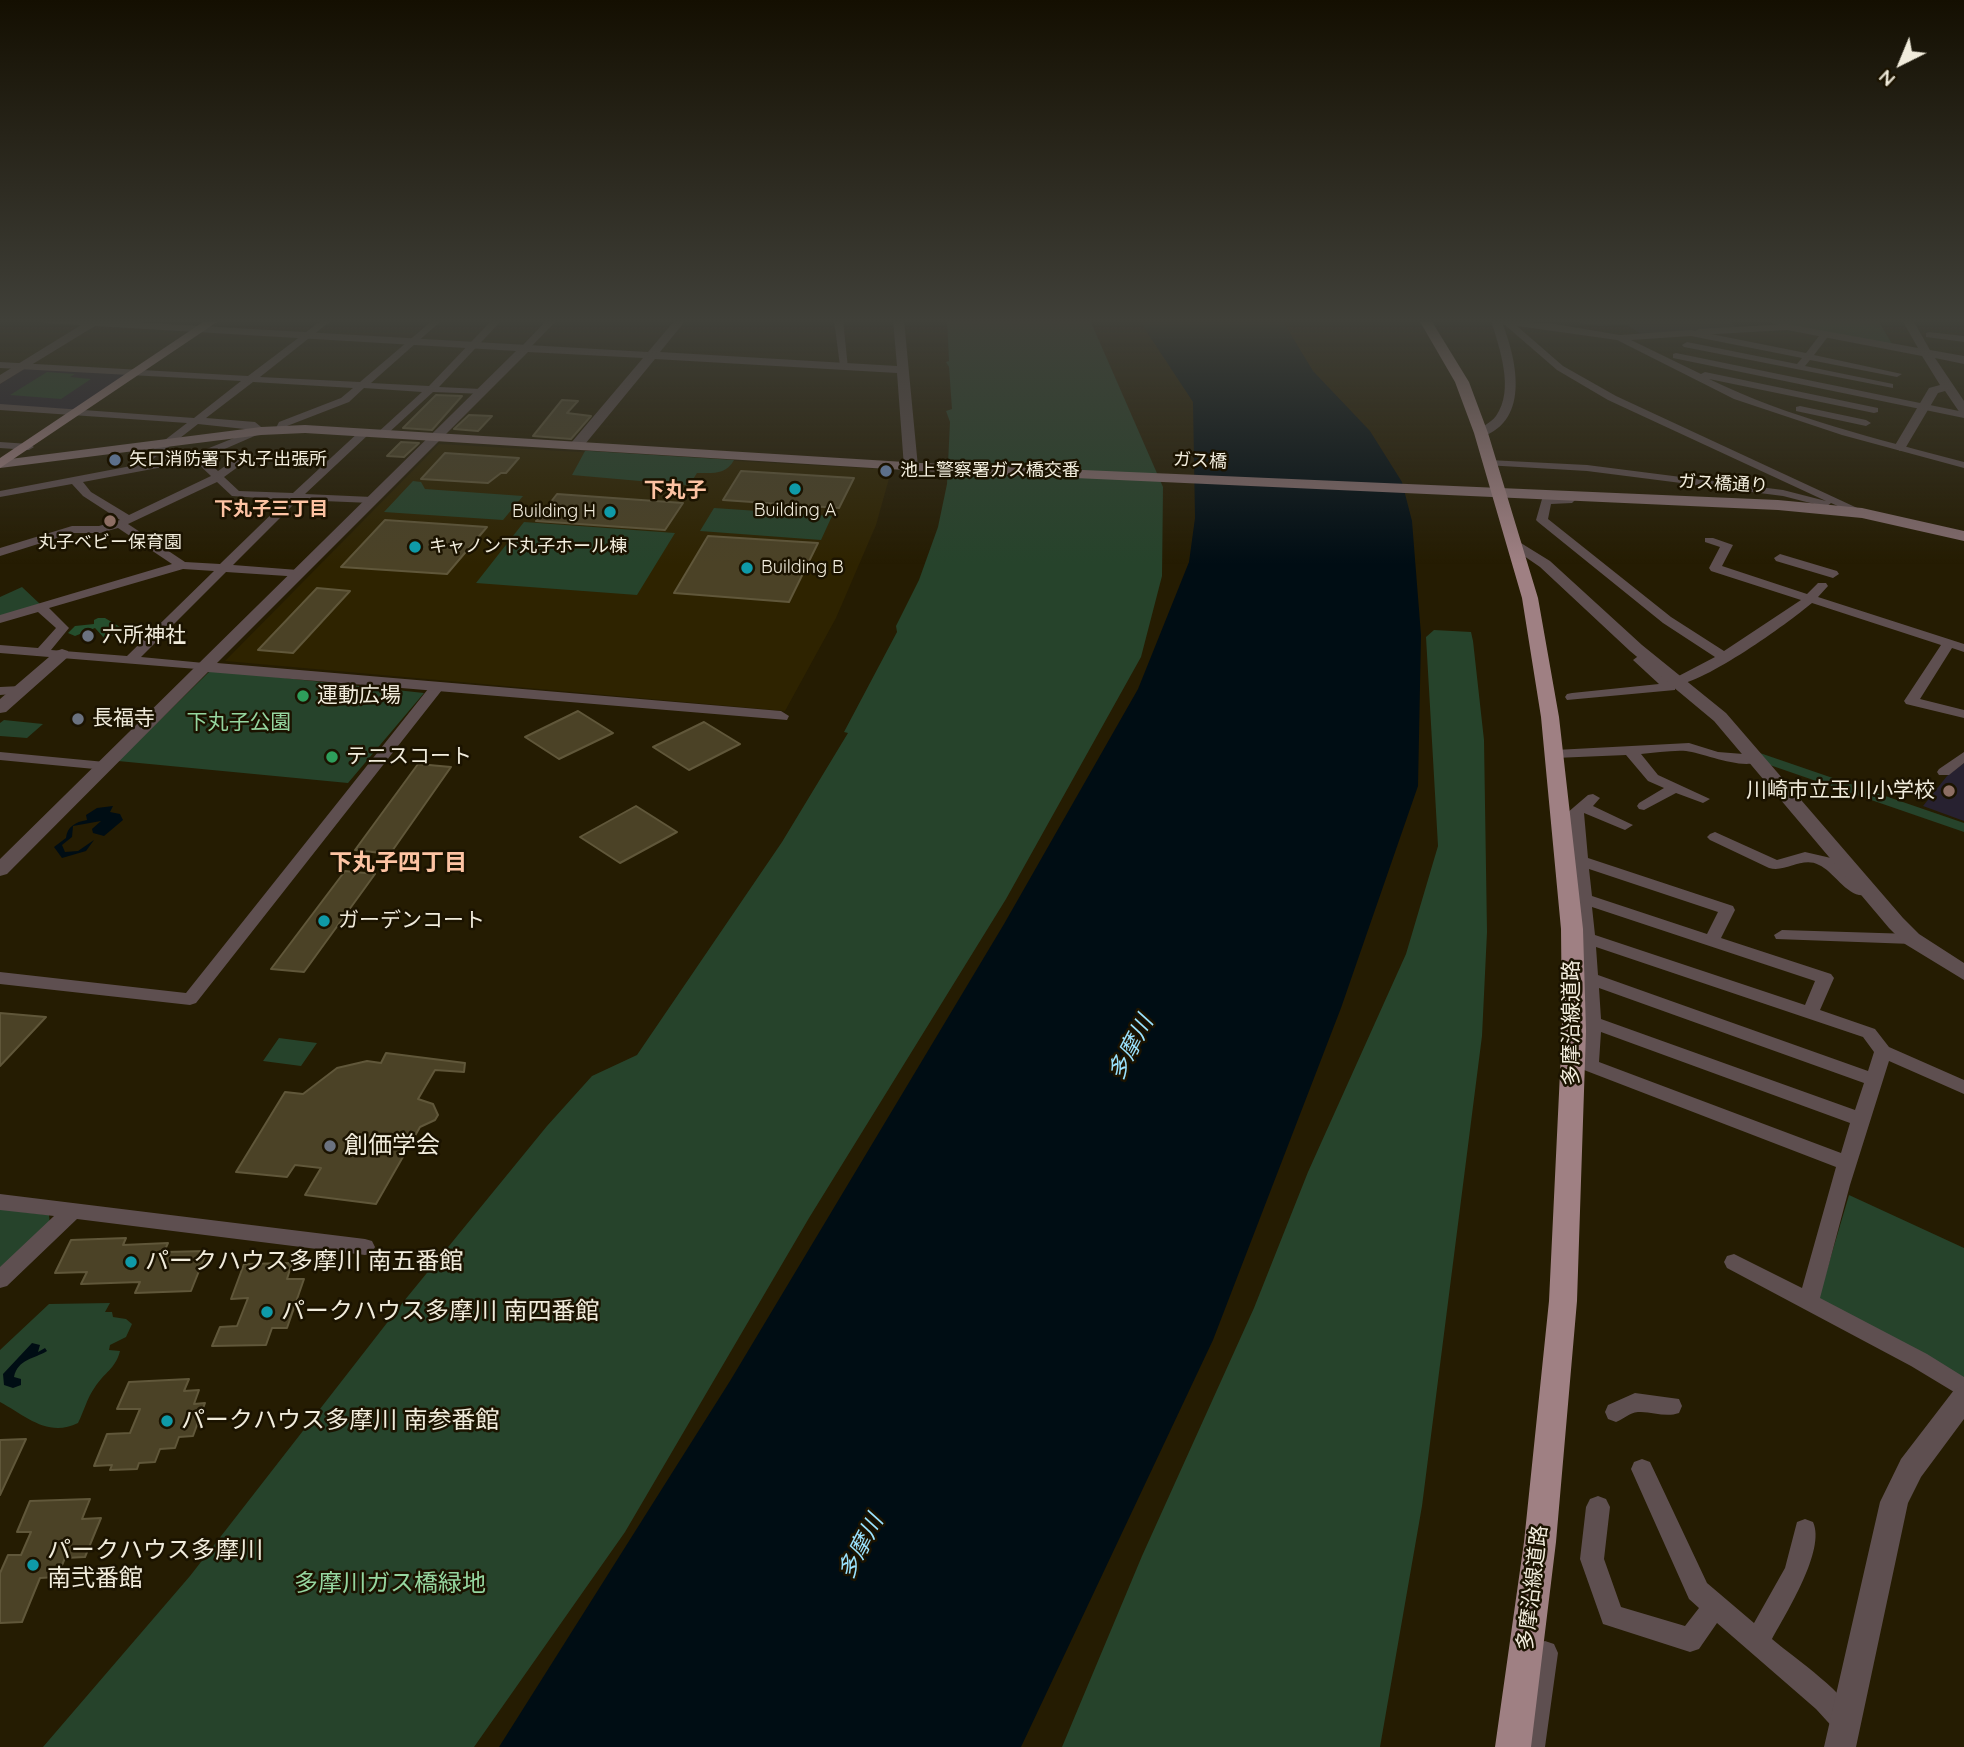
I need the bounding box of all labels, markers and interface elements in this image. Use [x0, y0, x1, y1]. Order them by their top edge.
north arrow [1866, 28, 1936, 98]
text: N [1873, 65, 1900, 92]
place label: 矢口消防署下丸子出張所 [129, 449, 327, 471]
street label: ガス橋 [1172, 449, 1228, 473]
marker: 矢口消防署下丸子出張所 [107, 452, 123, 468]
place label: 池上警察署ガス橋交番 [900, 460, 1080, 482]
marker: 池上警察署ガス橋交番 [878, 463, 894, 479]
street label: ガス橋通り [1677, 471, 1769, 497]
district label: 下丸子 [644, 478, 706, 504]
marker: Building A [787, 481, 803, 497]
district label: 下丸子三丁目 [214, 498, 328, 520]
place label: Building A [754, 500, 836, 522]
place label: Building H [512, 501, 596, 523]
marker: Building H [602, 504, 618, 520]
marker: 丸子ベビー保育園 [102, 513, 118, 529]
place label: 丸子ベビー保育園 [38, 532, 182, 554]
place label: キャノン下丸子ホール棟 [429, 536, 627, 558]
marker: キャノン下丸子ホール棟 [407, 539, 423, 555]
place label: Building B [761, 557, 844, 579]
marker: Building B [739, 560, 755, 576]
place label: 六所神社 [102, 623, 186, 649]
marker: 六所神社 [80, 628, 96, 644]
place label: 運動広場 [317, 683, 401, 709]
marker: 運動広場 [295, 688, 311, 704]
place label: 長福寺 [92, 706, 155, 732]
park label: 下丸子公園 [187, 710, 291, 736]
marker: 長福寺 [70, 711, 86, 727]
place label: テニスコート [346, 744, 472, 770]
marker: テニスコート [324, 749, 340, 765]
place label: 川崎市立玉川小学校 [1746, 778, 1935, 804]
marker: 川崎市立玉川小学校 [1941, 783, 1957, 799]
district label: 下丸子四丁目 [329, 849, 467, 877]
place label: ガーデンコート [338, 908, 485, 934]
marker: ガーデンコート [316, 913, 332, 929]
street label: 多摩沿線道路 [1559, 960, 1585, 1086]
water label: 多摩川 [1103, 1011, 1159, 1085]
place label: 創価学会 [344, 1132, 440, 1160]
marker: 創価学会 [322, 1138, 338, 1154]
place label: パークハウス多摩川 南五番館 [145, 1248, 464, 1276]
marker: パークハウス多摩川 南五番館 [123, 1254, 139, 1270]
place label: パークハウス多摩川 南四番館 [281, 1298, 600, 1326]
marker: パークハウス多摩川 南四番館 [259, 1304, 275, 1320]
place label: パークハウス多摩川 南参番館 [181, 1407, 500, 1435]
marker: パークハウス多摩川 南参番館 [159, 1413, 175, 1429]
water label: 多摩川 [833, 1510, 889, 1584]
street label: 多摩沿線道路 [1513, 1524, 1553, 1652]
place label: パークハウス多摩川 南弐番館 [47, 1537, 263, 1593]
marker: パークハウス多摩川 南弐番館 [25, 1557, 41, 1573]
park label: 多摩川ガス橋緑地 [294, 1570, 486, 1598]

